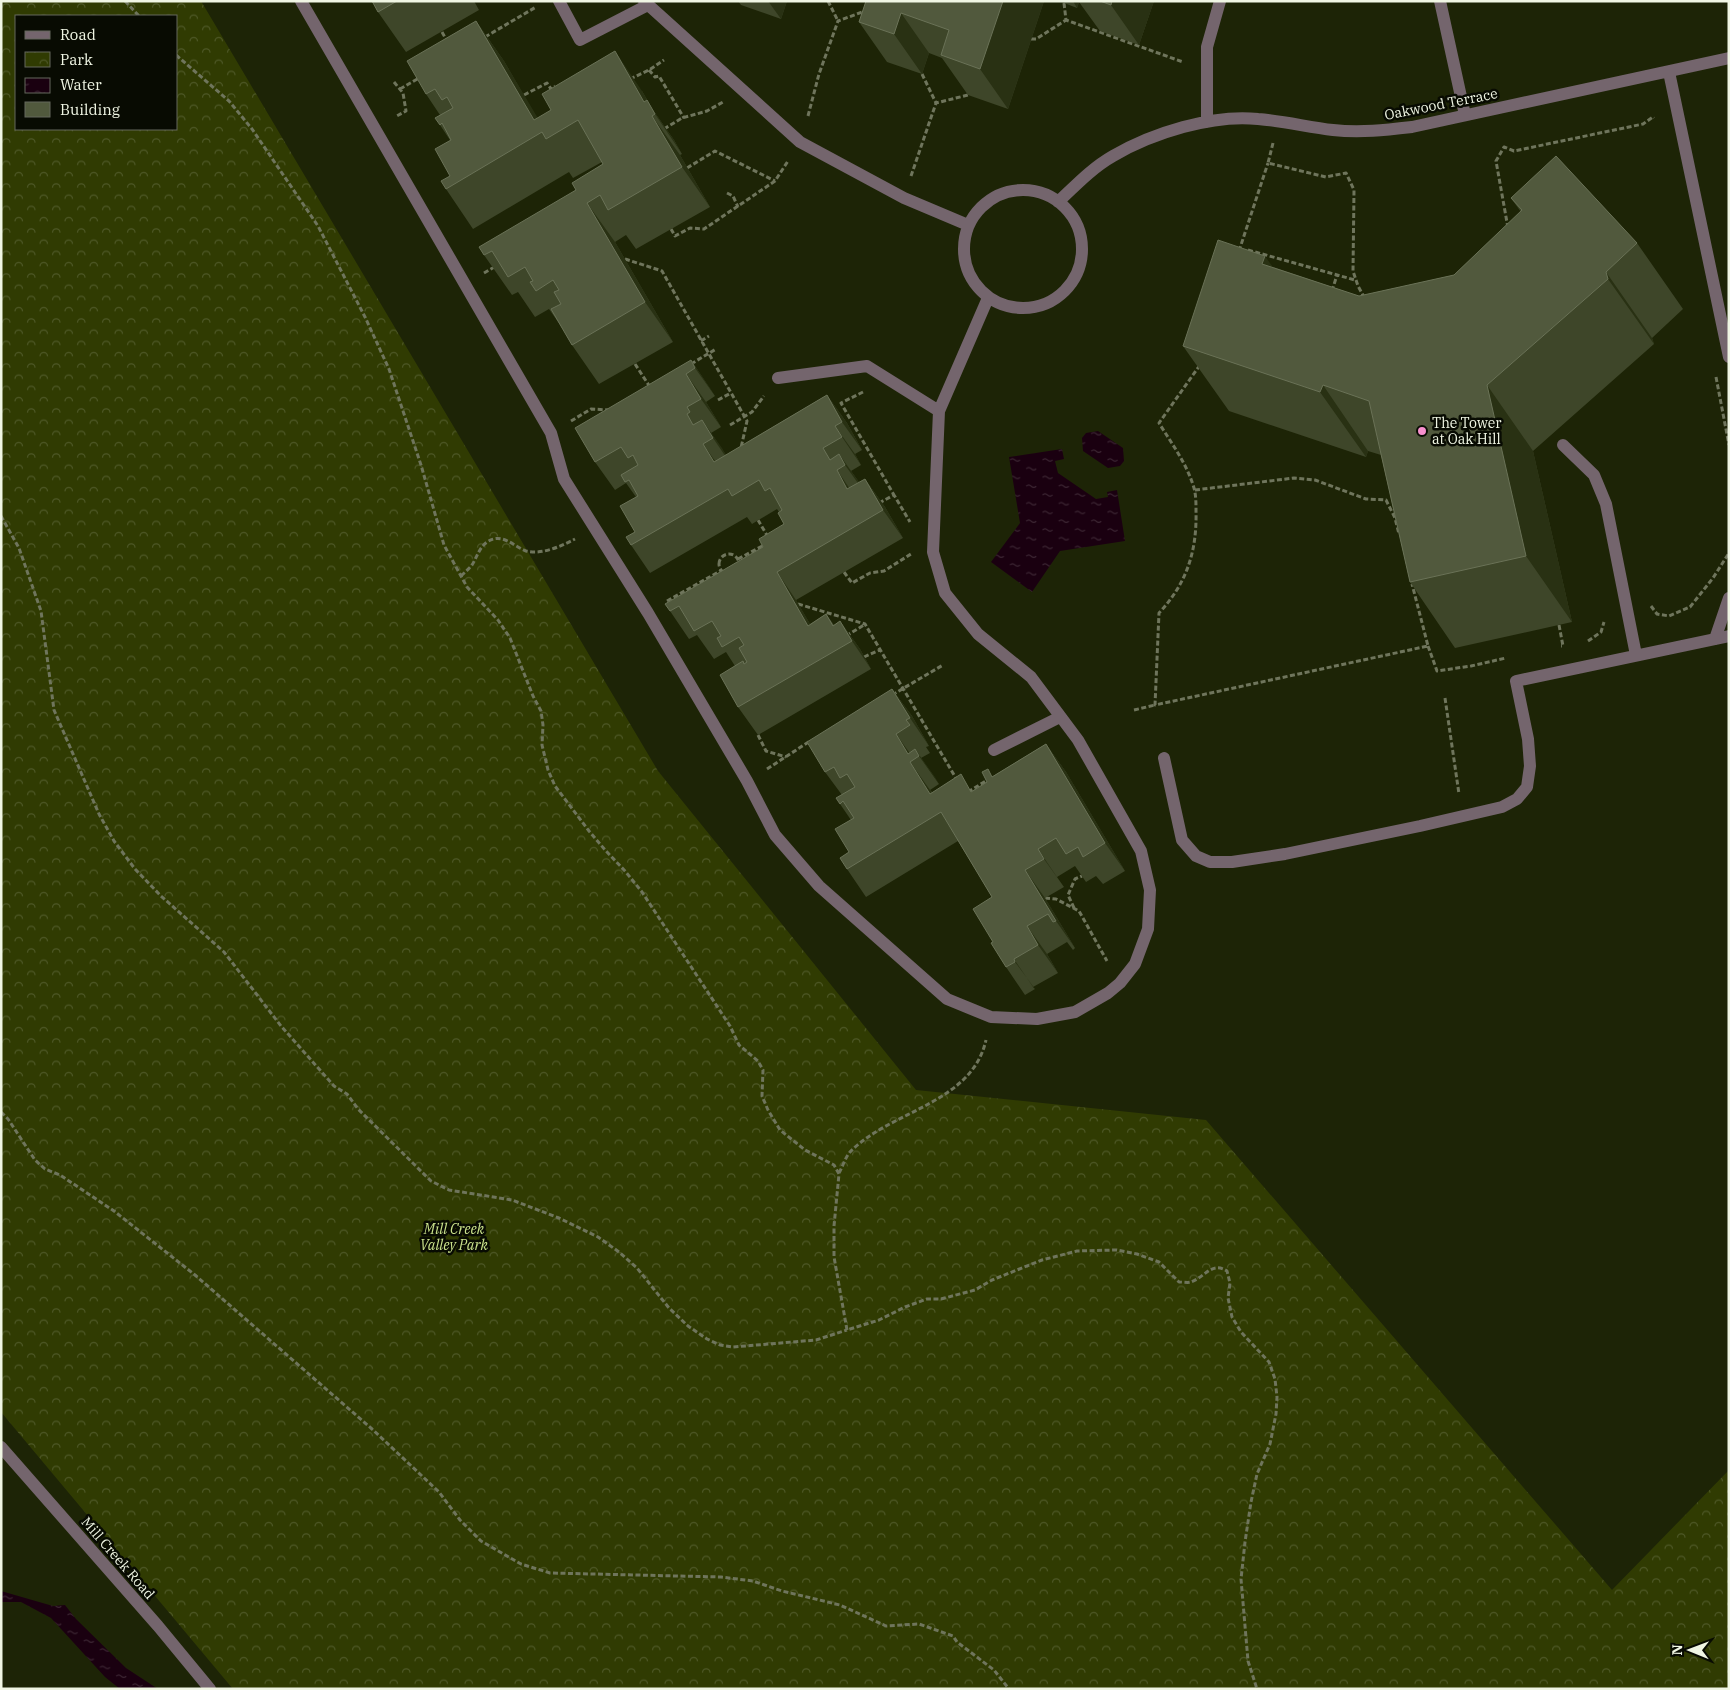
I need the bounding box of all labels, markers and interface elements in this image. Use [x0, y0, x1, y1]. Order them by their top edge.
legend [15, 15, 178, 130]
text: Road [60, 25, 96, 44]
text: Park [60, 50, 93, 69]
text: Water [60, 75, 102, 94]
street label: Oakwood Terrace [1383, 84, 1499, 124]
text: Building [60, 100, 120, 119]
place label: The Tower at Oak Hill [1432, 414, 1502, 448]
marker: The Tower at Oak Hill [1416, 425, 1428, 437]
park label: Mill Creek Valley Park [420, 1220, 489, 1254]
street label: Mill Creek Road [77, 1513, 159, 1603]
north arrow [1665, 1625, 1715, 1675]
text: N [1668, 1644, 1686, 1655]

